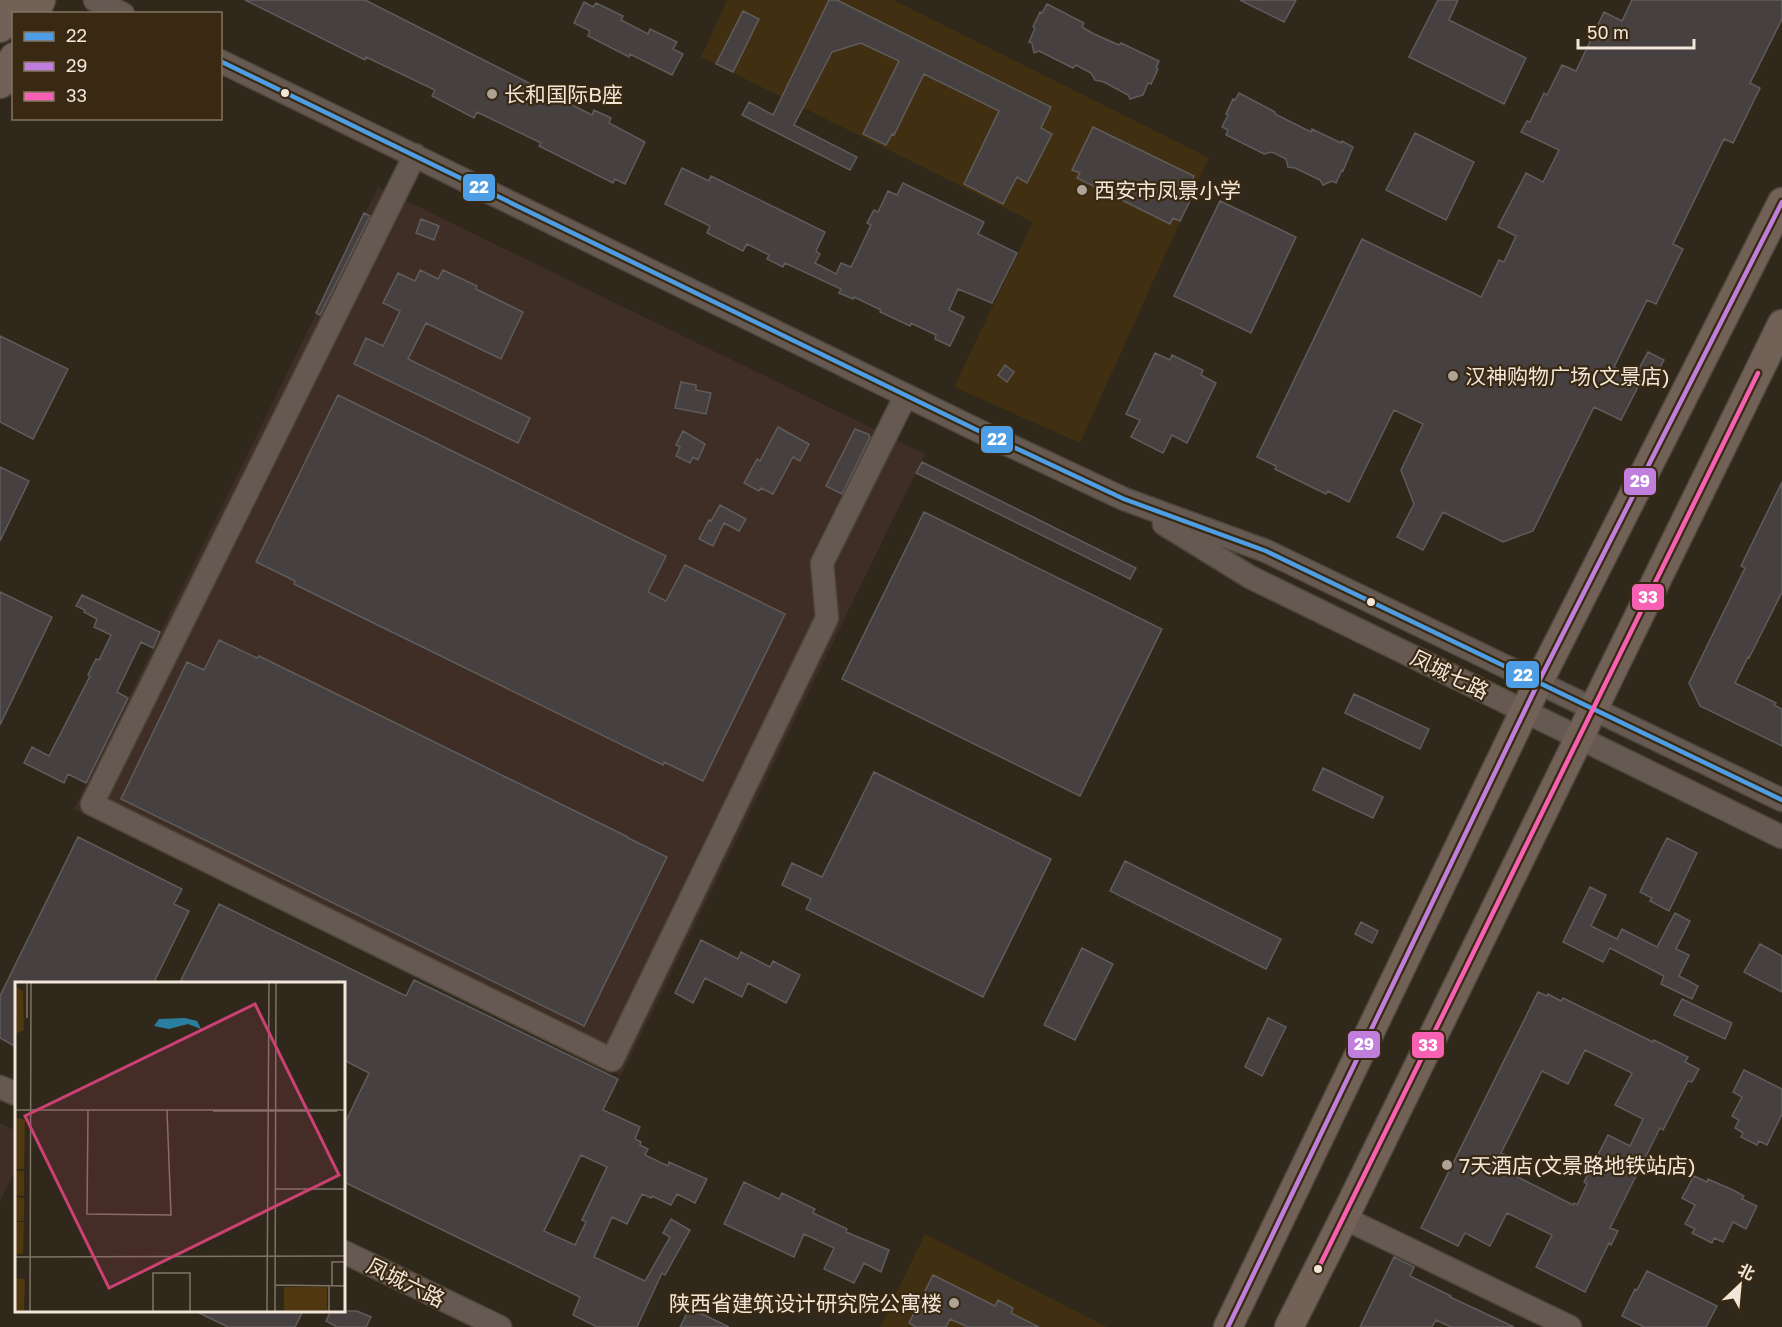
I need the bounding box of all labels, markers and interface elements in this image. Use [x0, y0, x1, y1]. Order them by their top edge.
legend [12, 12, 222, 120]
scale bar [1578, 12, 1694, 50]
text: 50 m [1587, 21, 1629, 43]
text: 22 [66, 24, 87, 46]
text: 29 [66, 54, 87, 76]
place label: 长和国际B座 [504, 81, 623, 107]
text: 33 [66, 84, 87, 106]
unlabelled marker [279, 87, 291, 99]
marker: 长和国际B座 [485, 87, 499, 101]
line badge: 22 [462, 173, 496, 202]
text: 22 [469, 177, 489, 197]
place label: 西安市凤景小学 [1094, 177, 1241, 203]
marker: 西安市凤景小学 [1075, 183, 1089, 197]
place label: 汉神购物广场(文景店) [1465, 363, 1670, 389]
marker: 汉神购物广场(文景店) [1446, 369, 1460, 383]
line badge: 22 [980, 425, 1014, 454]
text: 22 [987, 429, 1007, 449]
line badge: 29 [1623, 467, 1657, 496]
text: 29 [1630, 471, 1650, 491]
line badge: 33 [1631, 583, 1665, 611]
text: 33 [1638, 587, 1658, 607]
unlabelled marker [1365, 596, 1377, 608]
street label: 凤城七路 [1407, 644, 1493, 704]
line badge: 22 [1505, 660, 1540, 689]
text: 22 [1513, 665, 1533, 685]
inset map [15, 982, 345, 1312]
line badge: 29 [1347, 1030, 1381, 1059]
line badge: 33 [1411, 1031, 1445, 1059]
text: 29 [1354, 1034, 1374, 1054]
text: 33 [1418, 1035, 1438, 1055]
place label: 7天酒店(文景路地铁站店) [1459, 1152, 1696, 1178]
marker: 7天酒店(文景路地铁站店) [1440, 1158, 1454, 1172]
street label: 凤城六路 [363, 1252, 449, 1312]
north arrow [1710, 1255, 1770, 1315]
text: 北 [1735, 1259, 1758, 1284]
unlabelled marker [1312, 1263, 1324, 1275]
place label: 陕西省建筑设计研究院公寓楼 [669, 1290, 942, 1316]
marker: 陕西省建筑设计研究院公寓楼 [947, 1296, 961, 1310]

